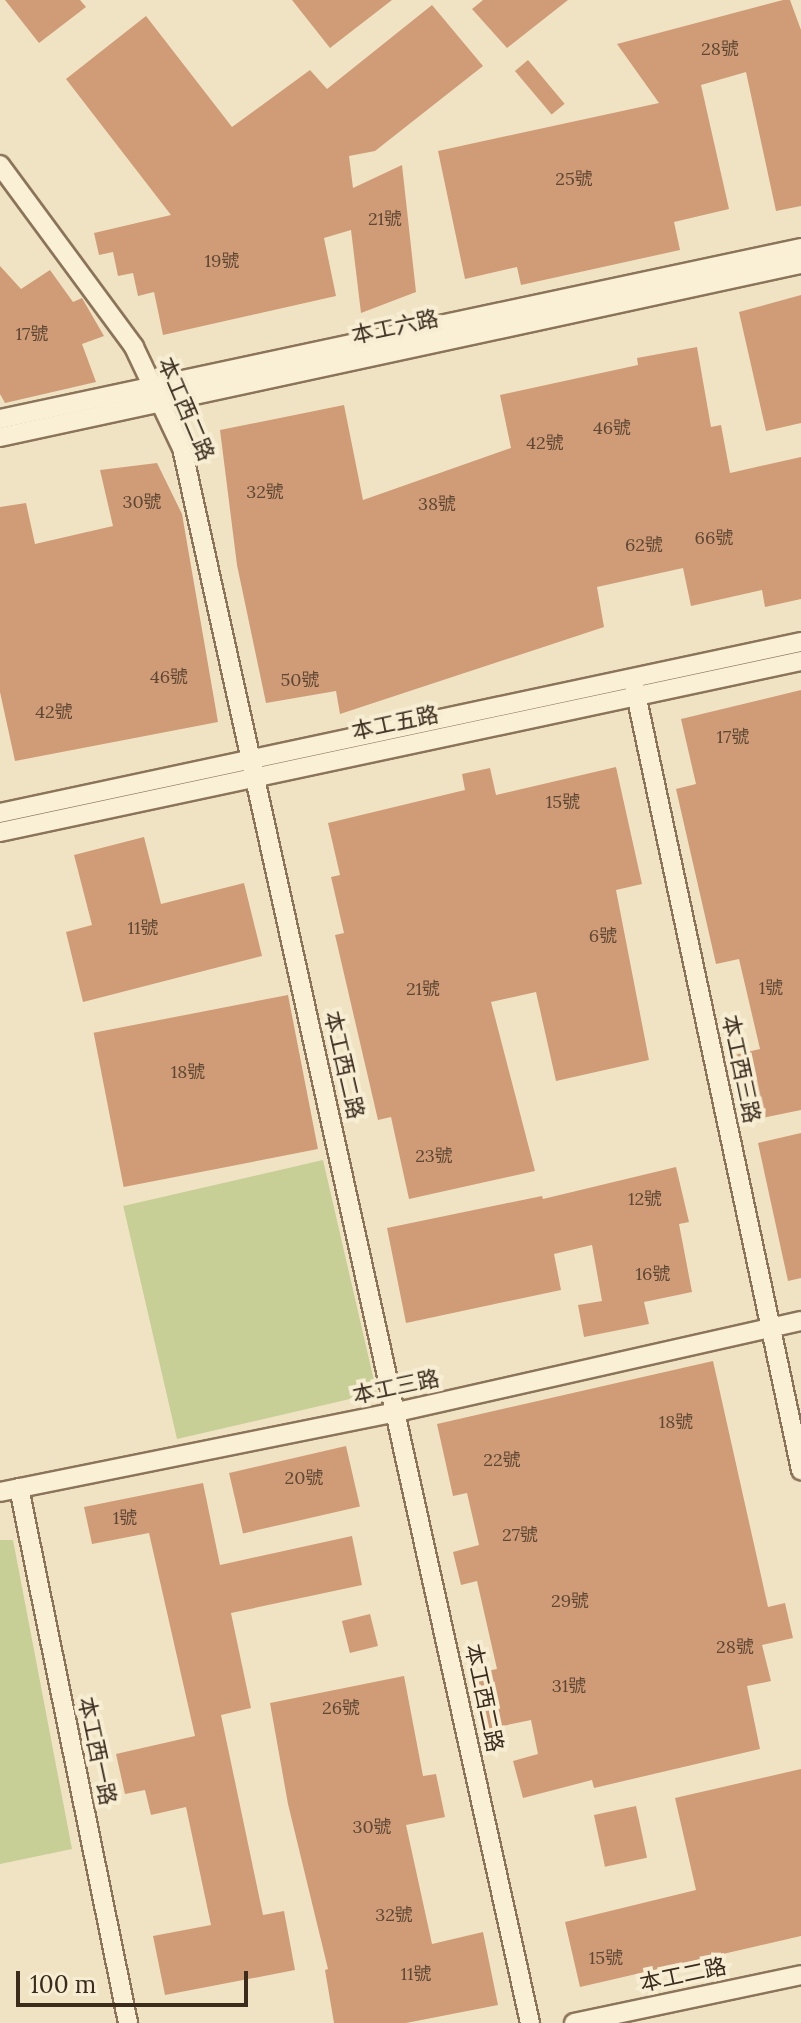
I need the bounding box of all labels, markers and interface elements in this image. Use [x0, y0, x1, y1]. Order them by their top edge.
house number: 28號 [701, 38, 739, 60]
house number: 25號 [555, 168, 593, 190]
house number: 21號 [368, 208, 402, 230]
house number: 19號 [205, 250, 239, 272]
street label: 本工六路 [349, 305, 441, 349]
house number: 17號 [16, 323, 48, 345]
street label: 本工西二路 [152, 353, 220, 465]
house number: 46號 [593, 417, 631, 439]
house number: 42號 [526, 432, 564, 454]
house number: 32號 [246, 481, 284, 503]
house number: 30號 [122, 491, 162, 513]
house number: 38號 [418, 493, 456, 515]
house number: 66號 [695, 527, 733, 549]
house number: 62號 [625, 534, 663, 556]
house number: 46號 [150, 666, 188, 688]
house number: 50號 [281, 669, 319, 691]
house number: 42號 [35, 701, 73, 723]
street label: 本工五路 [349, 701, 441, 745]
house number: 17號 [717, 726, 749, 748]
house number: 15號 [546, 791, 580, 813]
house number: 11號 [127, 917, 159, 939]
house number: 6號 [589, 925, 617, 947]
house number: 1號 [759, 977, 783, 999]
house number: 21號 [406, 978, 440, 1000]
street label: 本工西二路 [319, 1008, 369, 1122]
street label: 本工西三路 [717, 1012, 765, 1126]
house number: 18號 [171, 1061, 205, 1083]
house number: 23號 [415, 1145, 453, 1167]
house number: 12號 [628, 1188, 662, 1210]
house number: 16號 [636, 1263, 670, 1285]
street label: 本工三路 [350, 1365, 442, 1409]
house number: 18號 [659, 1411, 693, 1433]
house number: 22號 [483, 1449, 521, 1471]
house number: 20號 [285, 1467, 323, 1489]
house number: 1號 [113, 1507, 137, 1529]
house number: 27號 [502, 1524, 538, 1546]
house number: 29號 [551, 1590, 589, 1612]
house number: 28號 [716, 1636, 754, 1658]
street label: 本工西二路 [460, 1641, 508, 1755]
house number: 31號 [552, 1675, 586, 1697]
street label: 本工西一路 [73, 1694, 121, 1808]
house number: 26號 [322, 1697, 360, 1719]
house number: 30號 [352, 1816, 392, 1838]
house number: 32號 [375, 1904, 413, 1926]
house number: 15號 [589, 1947, 623, 1969]
street label: 本工二路 [637, 1953, 729, 1997]
scale bar [20, 1955, 252, 2005]
house number: 11號 [400, 1963, 432, 1985]
text: 100 m [30, 1969, 96, 2000]

